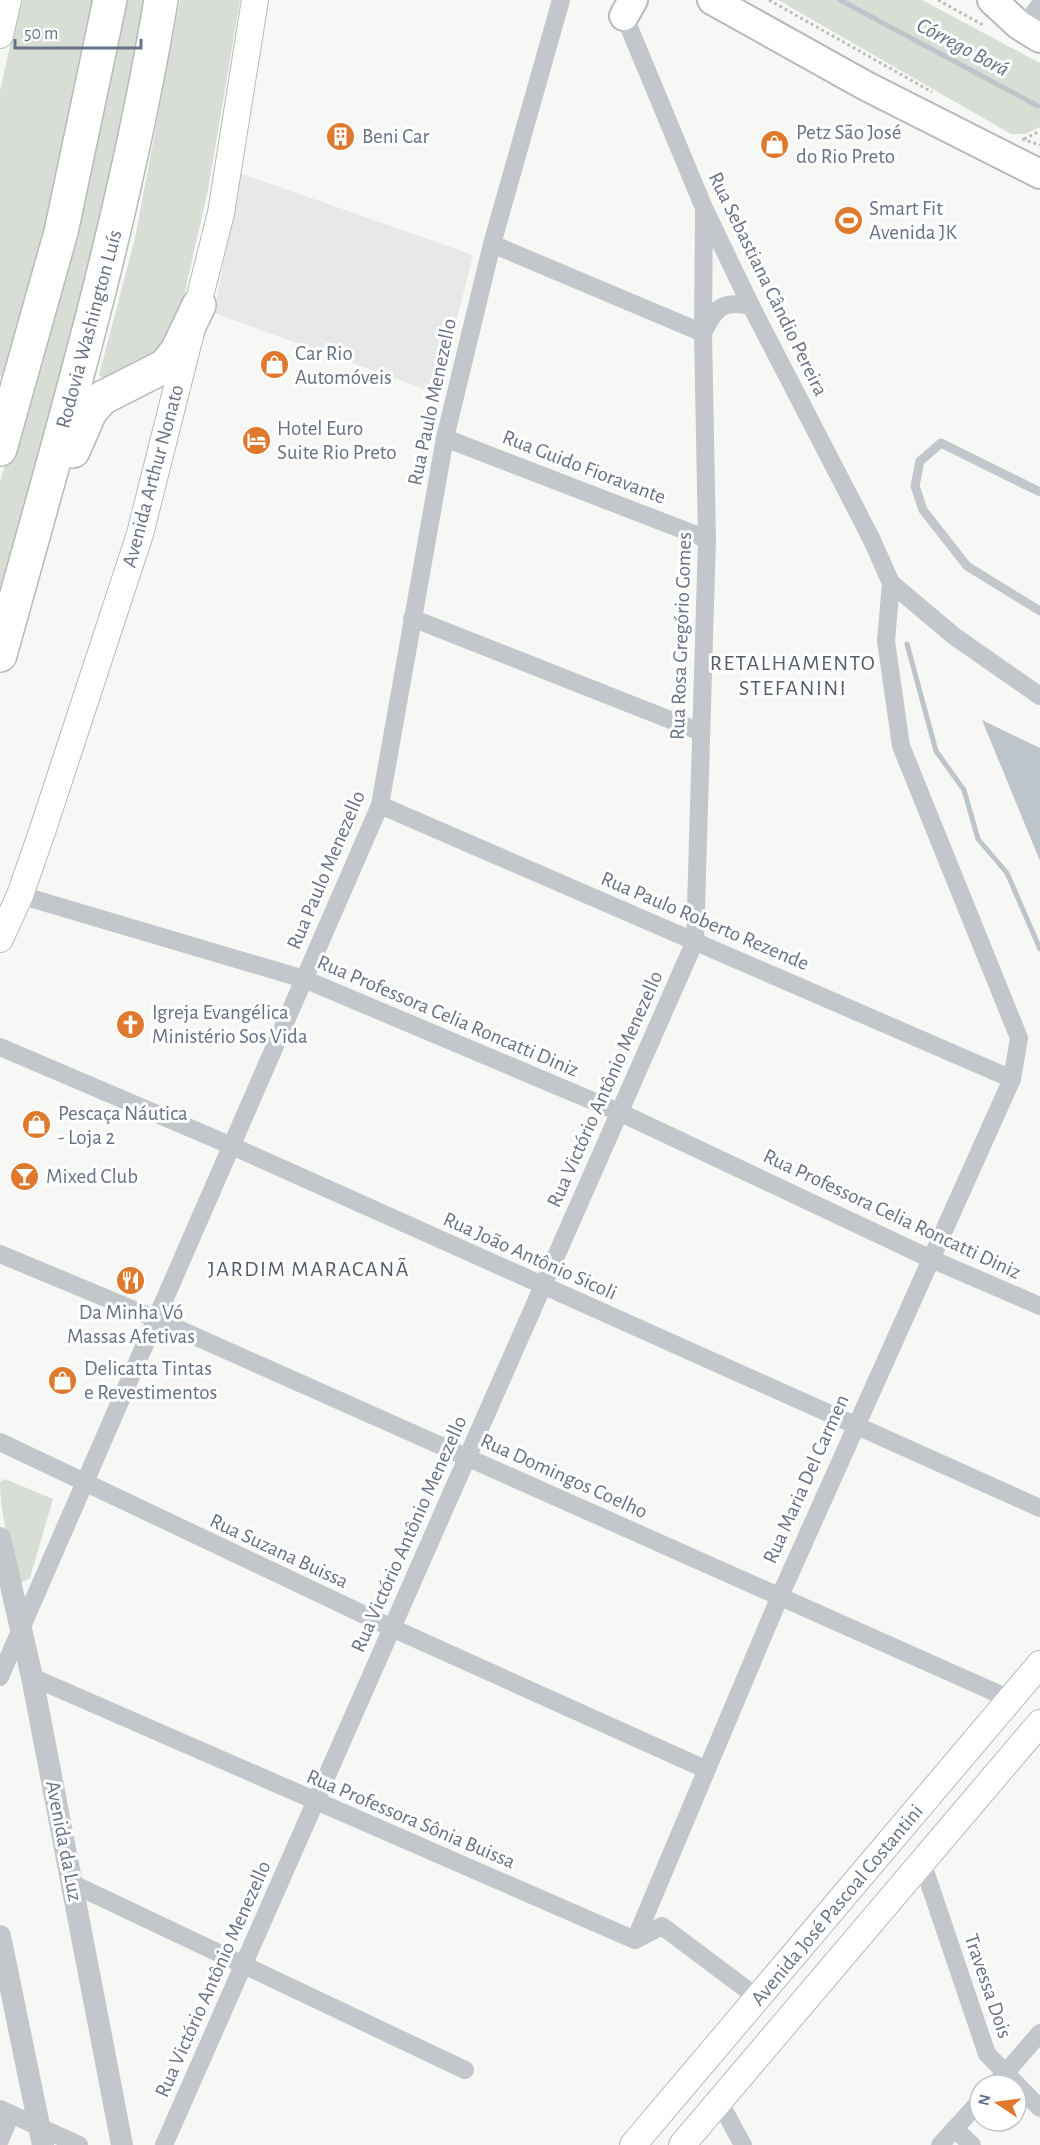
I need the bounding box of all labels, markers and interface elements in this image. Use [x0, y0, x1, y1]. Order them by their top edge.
scale bar [15, 12, 141, 50]
water label: Córrego Borá [913, 14, 1013, 80]
text: 50 m [24, 25, 58, 43]
building icon: Beni Car [325, 120, 357, 152]
place label: Petz São José do Rio Preto [796, 122, 901, 167]
place label: Beni Car [362, 126, 430, 147]
shop icon: Petz São José do Rio Preto [759, 128, 791, 160]
street label: Rua Sebastiana Cândio Pereira [705, 169, 832, 400]
place label: Smart Fit Avenida JK [869, 198, 957, 243]
sports icon: Smart Fit Avenida JK [832, 204, 864, 236]
street label: Rodovia Washington Luís [52, 228, 126, 430]
street label: Rua Paulo Menezello [404, 317, 460, 487]
place label: Car Rio Automóveis [295, 343, 392, 388]
shop icon: Car Rio Automóveis [258, 349, 290, 381]
street label: Avenida Arthur Nonato [118, 382, 188, 570]
place label: Hotel Euro Suite Rio Preto [277, 418, 397, 463]
hotel icon: Hotel Euro Suite Rio Preto [240, 424, 272, 456]
street label: Rua Guido Fioravante [499, 426, 669, 508]
street label: Rua Rosa Gregório Gomes [667, 532, 695, 740]
district label: RETALHAMENTO STEFANINI [710, 652, 876, 699]
street label: Rua Paulo Menezello [283, 788, 369, 952]
street label: Rua Paulo Roberto Rezende [598, 868, 812, 974]
street label: Rua Professora Celia Roncatti Diniz [314, 951, 582, 1081]
street label: Rua Victório Antônio Menezello [543, 968, 667, 1210]
place label: Igreja Evangélica Ministério Sos Vida [152, 1002, 308, 1047]
church icon: Igreja Evangélica Ministério Sos Vida [115, 1008, 147, 1040]
place label: Pescaça Náutica - Loja 2 [58, 1103, 188, 1148]
shop icon: Pescaça Náutica - Loja 2 [21, 1109, 53, 1141]
street label: Rua Professora Celia Roncatti Diniz [760, 1145, 1024, 1283]
bar icon: Mixed Club [9, 1160, 41, 1192]
place label: Mixed Club [46, 1166, 138, 1187]
street label: Rua João Antônio Sicoli [440, 1208, 620, 1304]
district label: JARDIM MARACANÃ [208, 1257, 410, 1280]
restaurant icon: Da Minha Vó Massas Afetivas [115, 1265, 147, 1297]
place label: Da Minha Vó Massas Afetivas [67, 1302, 195, 1347]
place label: Delicatta Tintas e Revestimentos [84, 1358, 217, 1403]
shop icon: Delicatta Tintas e Revestimentos [47, 1364, 79, 1396]
street label: Rua Maria Del Carmen [759, 1391, 853, 1567]
street label: Rua Victório Antônio Menezello [347, 1413, 471, 1655]
street label: Rua Domingos Coelho [477, 1430, 651, 1522]
street label: Rua Suzana Buissa [206, 1510, 352, 1592]
street label: Rua Professora Sônia Buissa [304, 1765, 519, 1873]
street label: Avenida da Luz [42, 1779, 86, 1903]
street label: Avenida José Pascoal Costantini [747, 1801, 927, 2009]
street label: Rua Victório Antônio Menezello [151, 1858, 275, 2100]
street label: Travessa Dois [960, 1931, 1016, 2041]
north arrow [968, 2073, 1028, 2133]
text: N [975, 2093, 993, 2107]

